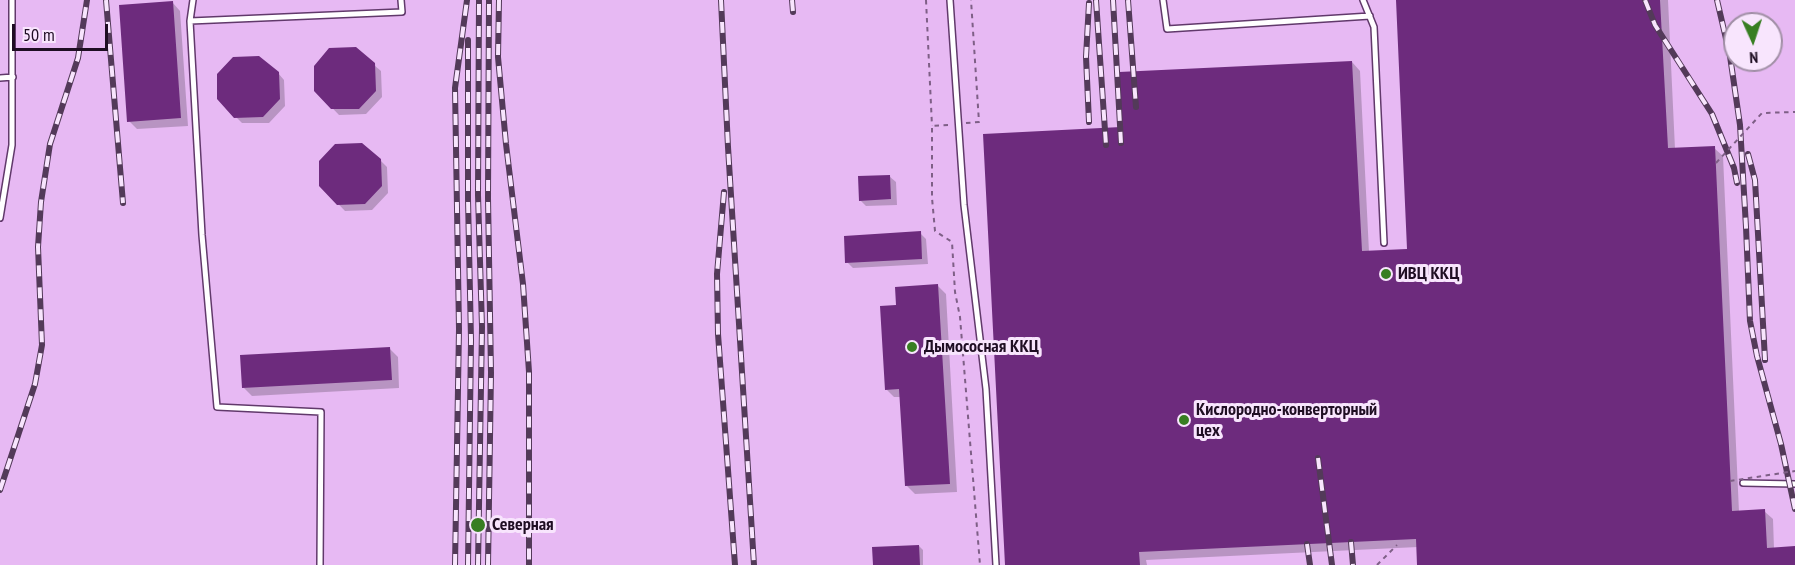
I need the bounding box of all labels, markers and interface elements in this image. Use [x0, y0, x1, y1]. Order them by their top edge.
scale bar [15, 12, 111, 50]
north arrow [1723, 12, 1783, 72]
text: 50 m [23, 23, 55, 46]
text: N [1749, 48, 1759, 68]
place label: ИВЦ ККЦ [1398, 263, 1459, 285]
marker: ИВЦ ККЦ [1379, 267, 1393, 281]
place label: Дымососная ККЦ [924, 336, 1039, 358]
marker: Дымососная ККЦ [905, 340, 919, 354]
place label: Кислородно-конверторный цех [1196, 399, 1377, 442]
marker: Кислородно-конверторный цех [1177, 413, 1191, 427]
place label: Северная [492, 514, 554, 536]
marker: Северная [469, 516, 487, 534]

